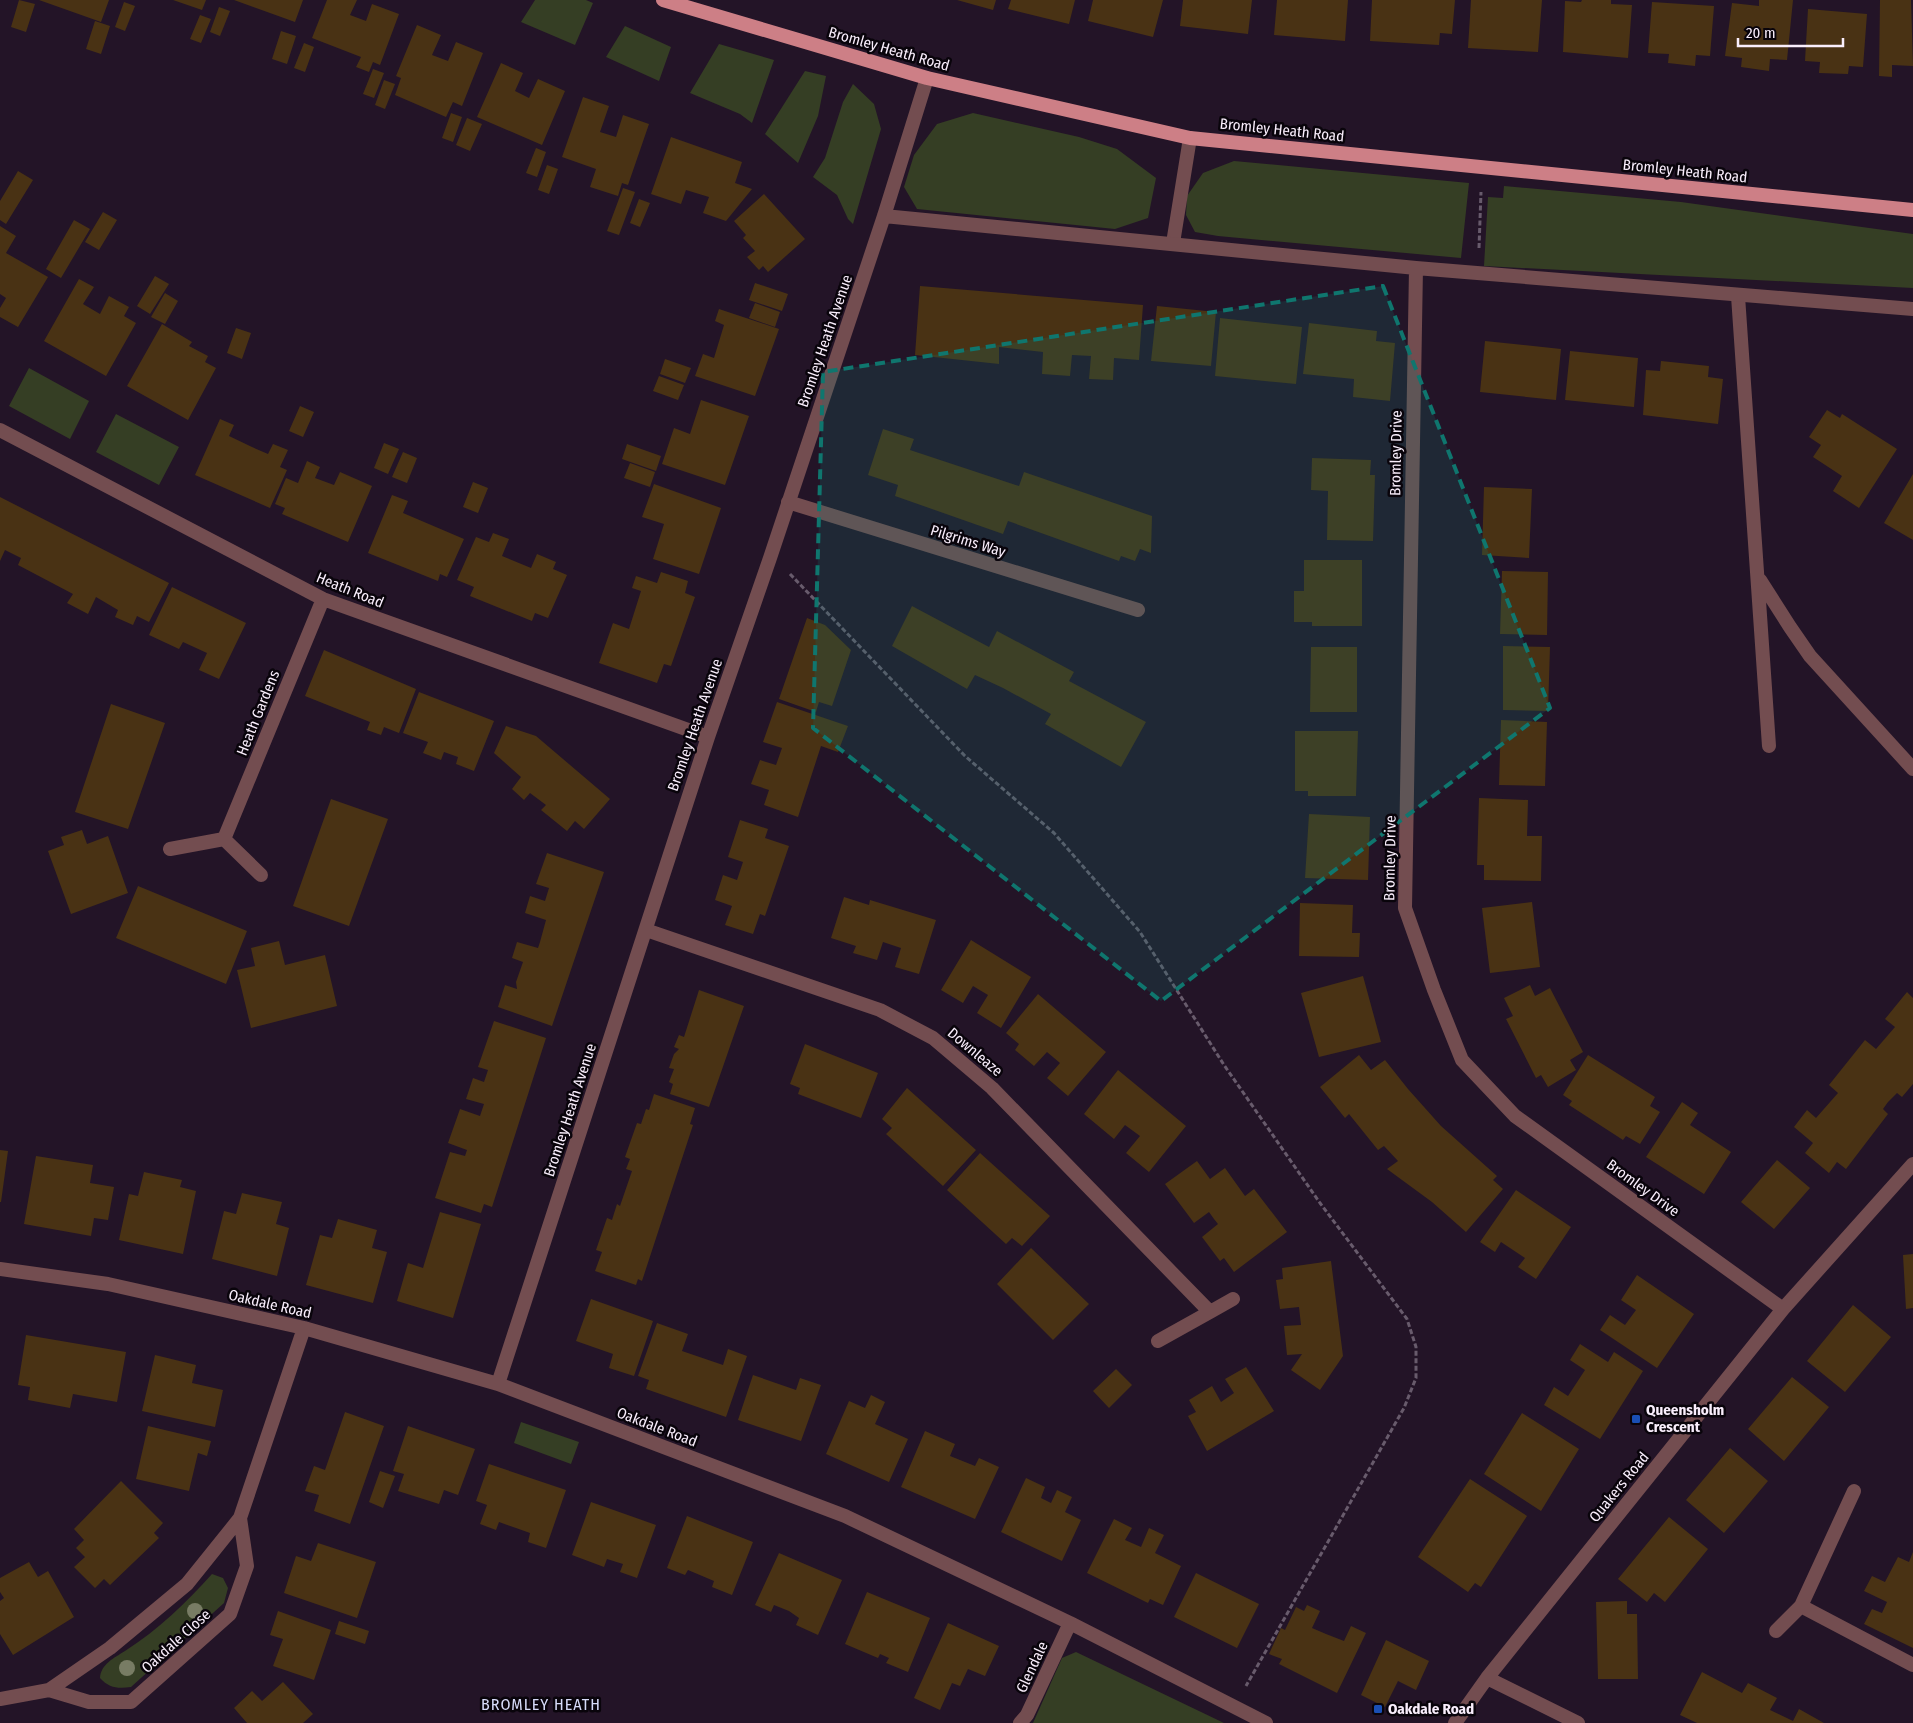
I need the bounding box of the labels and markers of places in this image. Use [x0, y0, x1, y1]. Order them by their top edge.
place label: Queensholm Crescent [1646, 1401, 1724, 1436]
marker: Queensholm Crescent [1630, 1413, 1642, 1425]
place label: Oakdale Road [1388, 1700, 1474, 1718]
marker: Oakdale Road [1372, 1703, 1384, 1715]

